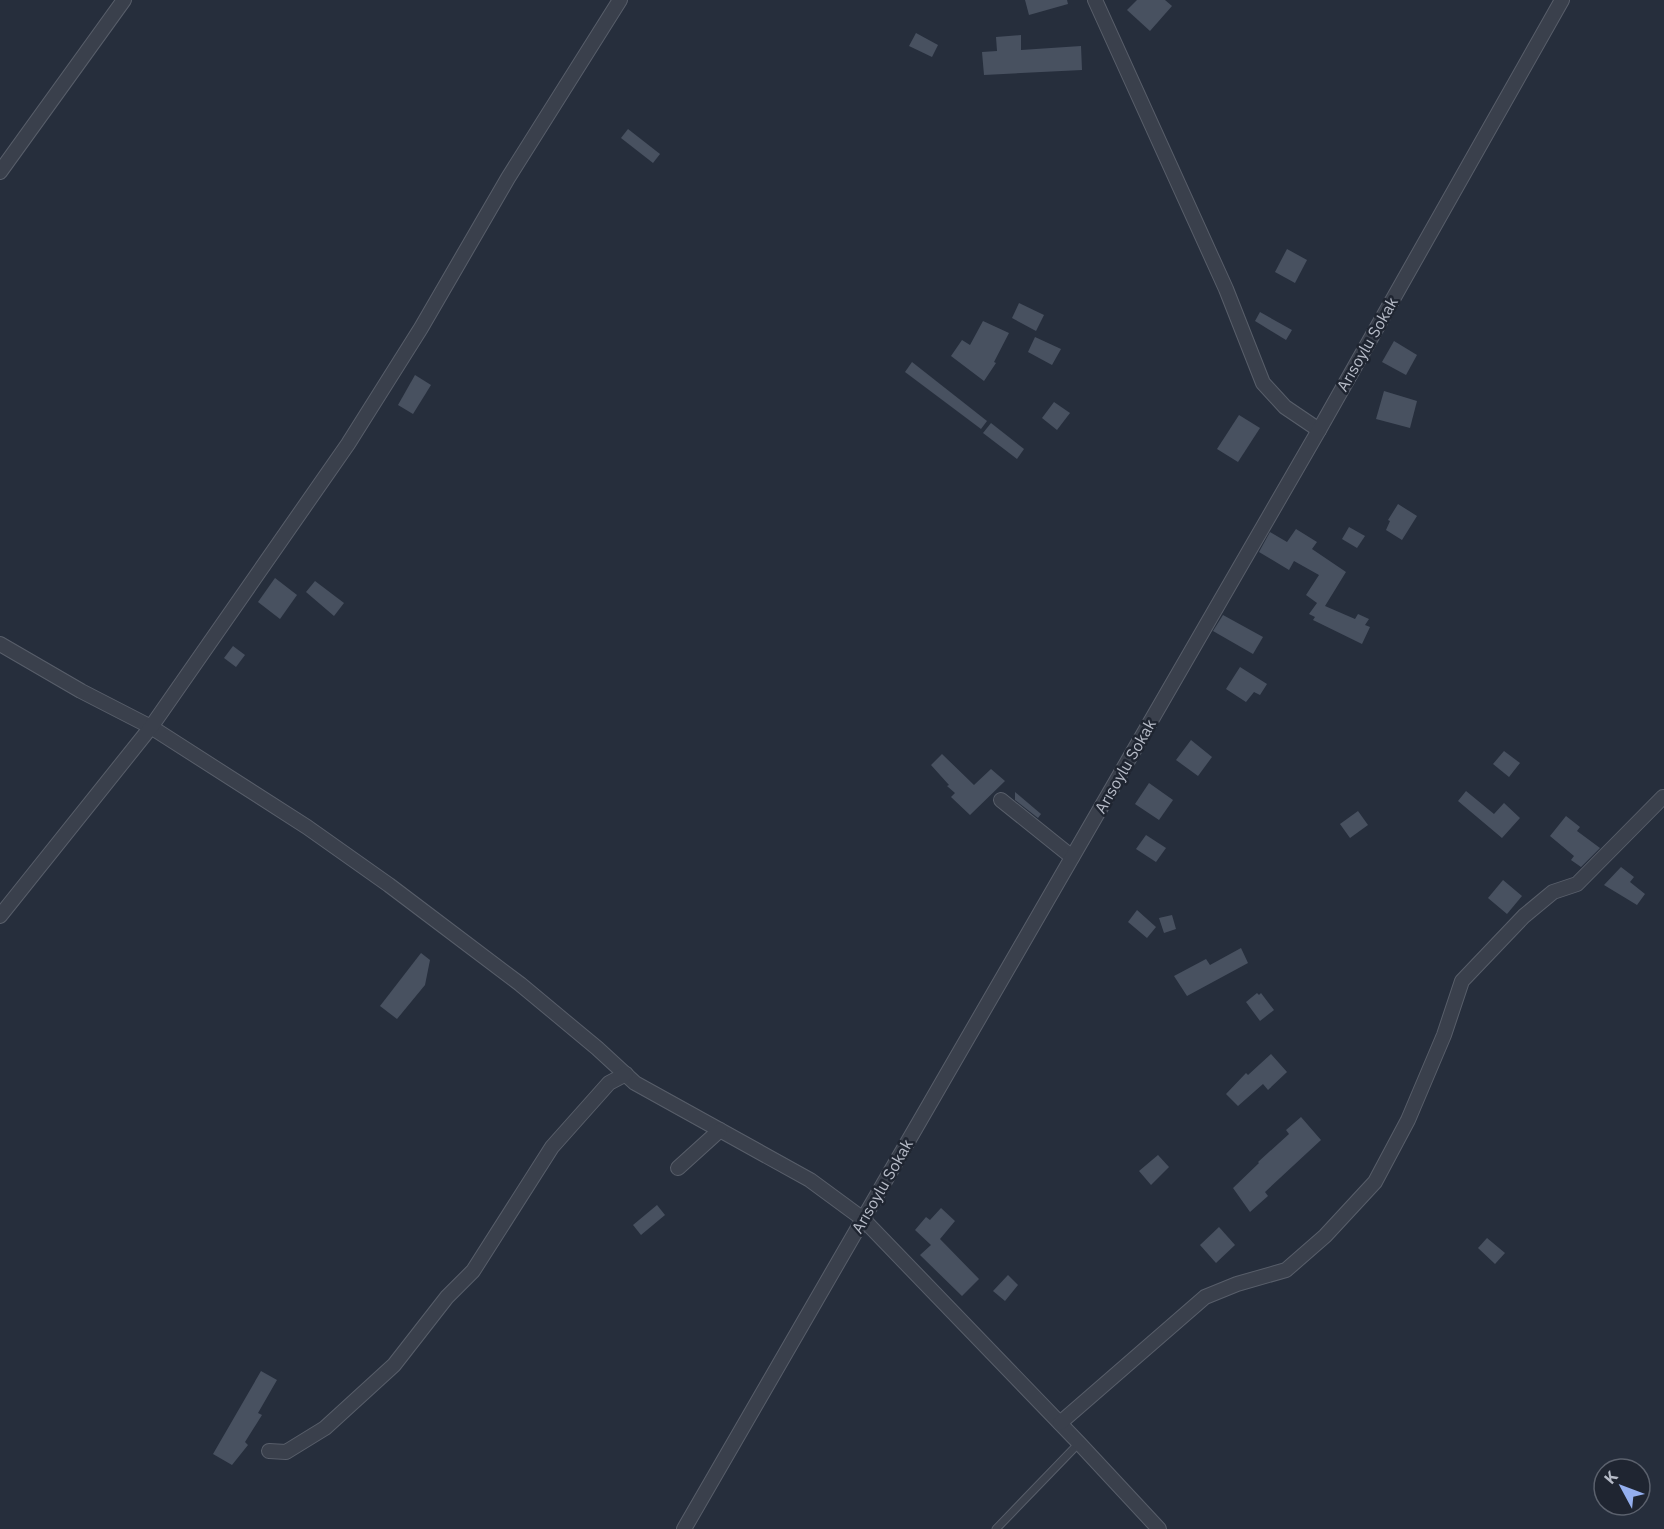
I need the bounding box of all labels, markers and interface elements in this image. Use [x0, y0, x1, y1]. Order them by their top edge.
street label: Arısoylu Sokak [1332, 293, 1402, 395]
street label: Arısoylu Sokak [1090, 715, 1160, 817]
street label: Arısoylu Sokak [847, 1135, 917, 1237]
north arrow [1592, 1457, 1652, 1517]
text: K [1599, 1466, 1622, 1488]

